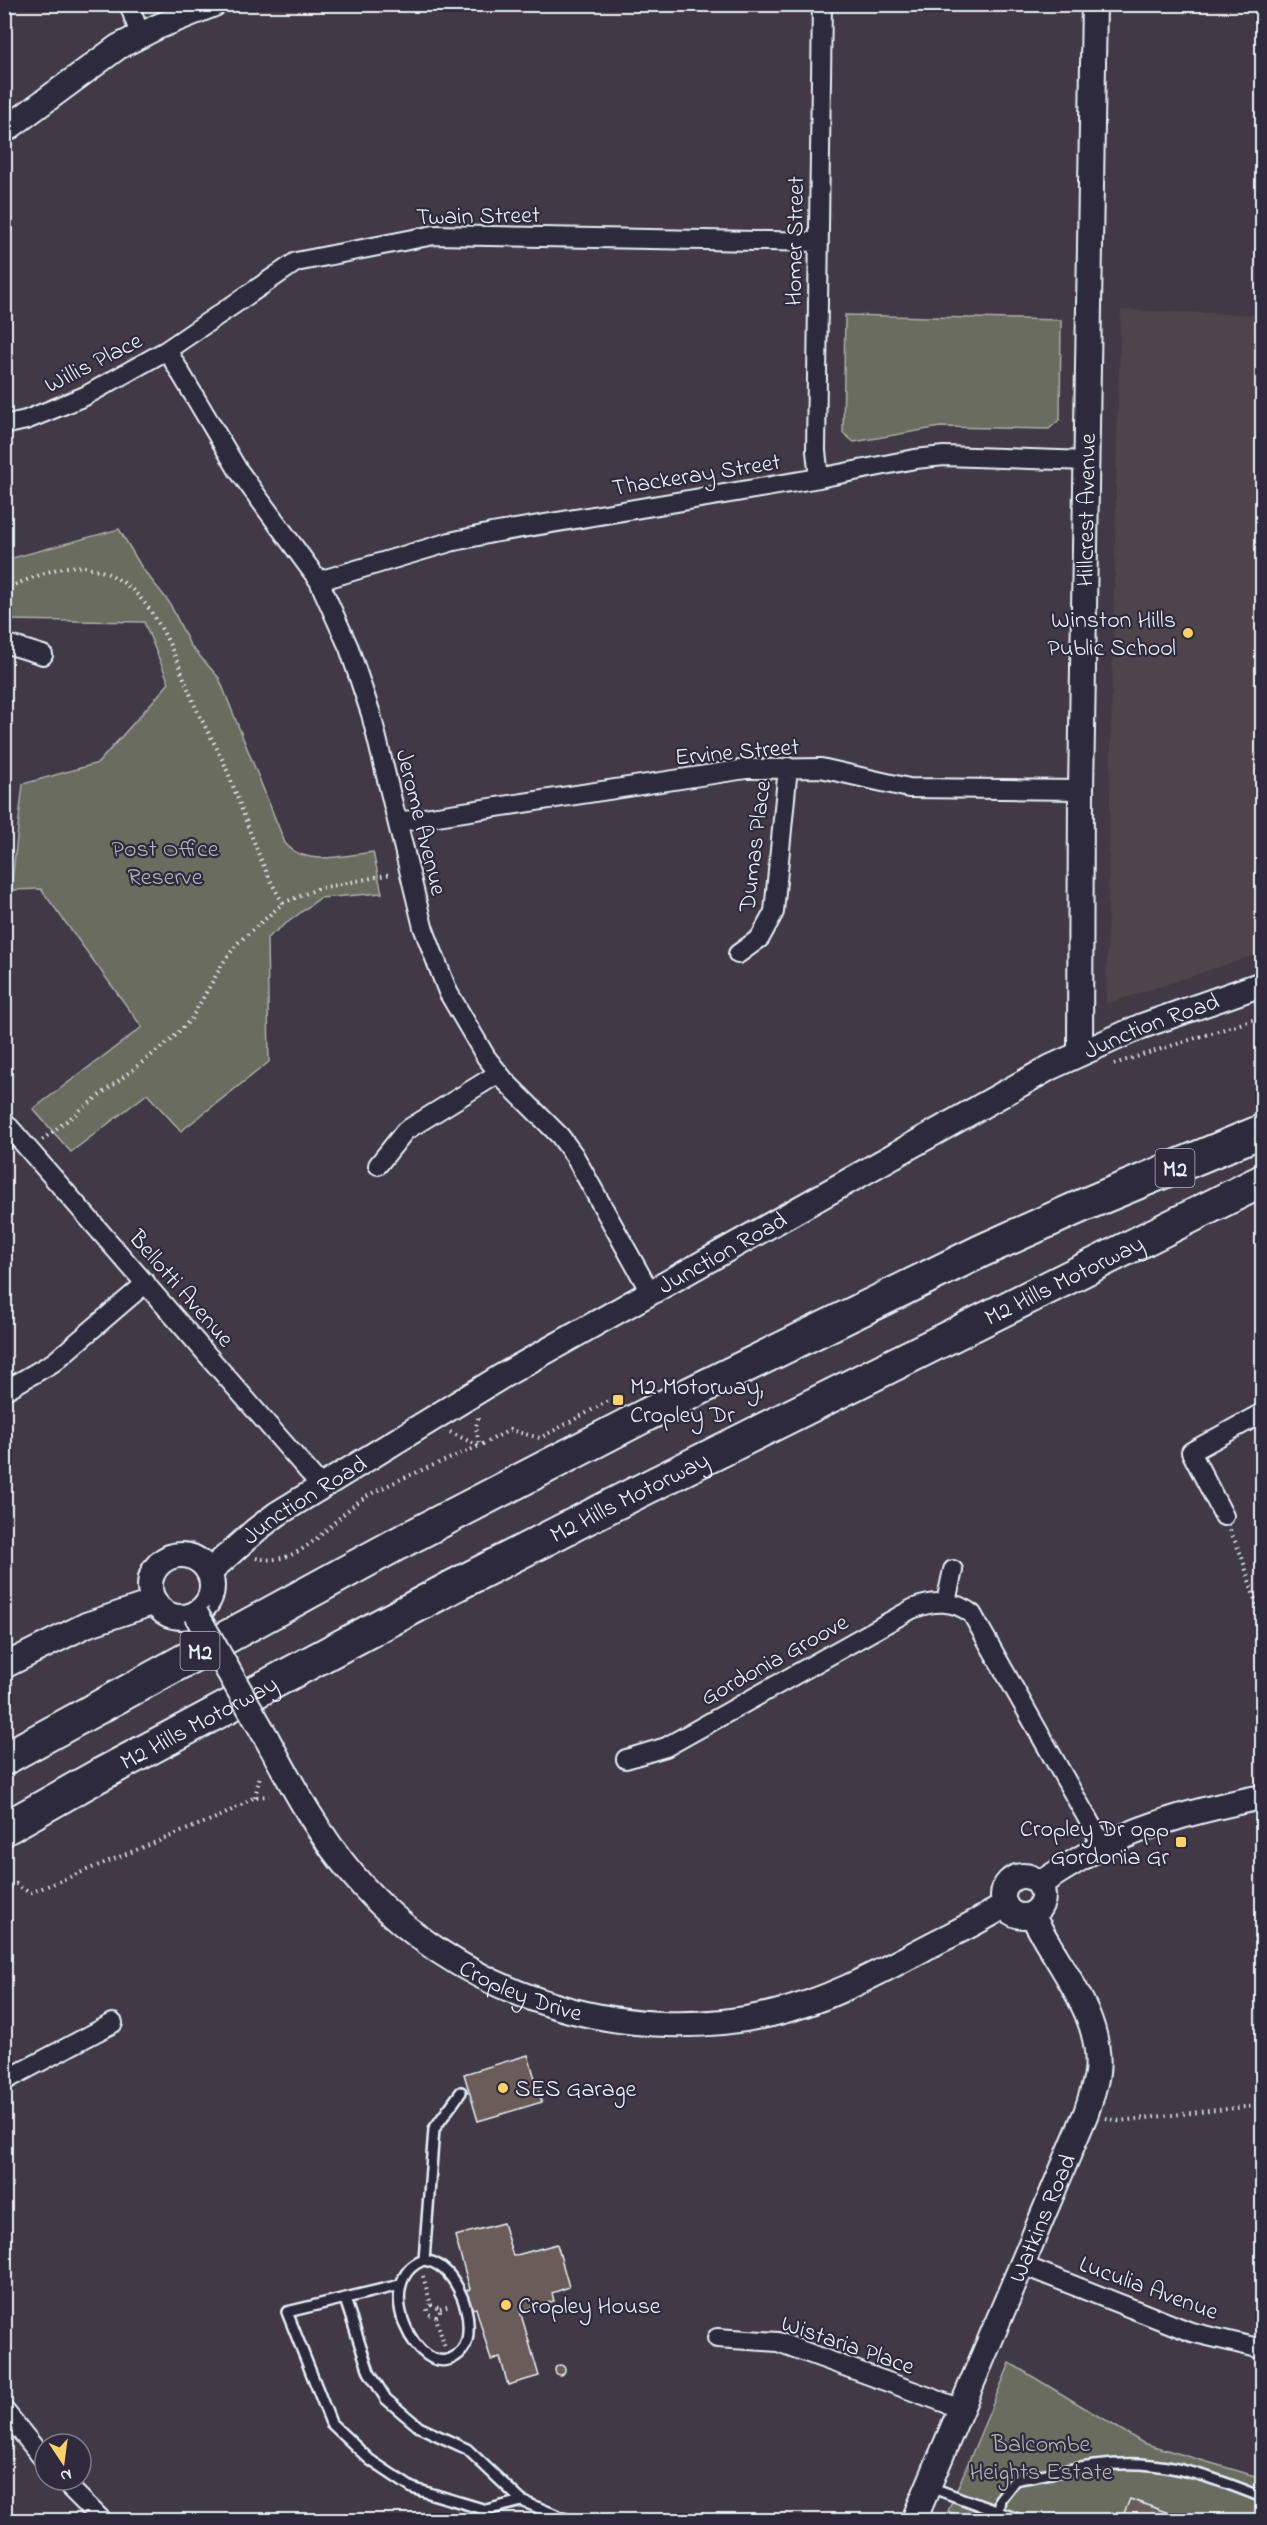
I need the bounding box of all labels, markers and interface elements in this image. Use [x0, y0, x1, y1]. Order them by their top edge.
street label: Homer Street [778, 176, 815, 306]
street label: Twain Street [416, 199, 540, 236]
street label: Willis Place [39, 325, 149, 404]
street label: Hillcrest Avenue [1069, 433, 1107, 587]
street label: Thackeray Street [610, 446, 783, 508]
place label: Winston Hills Public School [1047, 604, 1176, 667]
marker: Winston Hills Public School [1181, 626, 1195, 640]
street label: Ervine Street [674, 731, 801, 776]
street label: Jerome Avenue [385, 746, 455, 900]
street label: Dumas Place [731, 778, 782, 915]
park label: Post Office Reserve [112, 833, 219, 896]
street label: Junction Road [1079, 985, 1225, 1070]
road number: M2 [1156, 1149, 1194, 1187]
street label: Junction Road [653, 1204, 795, 1305]
street label: Bellotti Avenue [118, 1222, 241, 1356]
street label: M2 Hills Motorway [979, 1227, 1151, 1336]
place label: M2 Motorway, Cropley Dr [630, 1371, 764, 1435]
marker: M2 Motorway, Cropley Dr [611, 1393, 625, 1407]
street label: M2 Hills Motorway [545, 1444, 716, 1554]
street label: Junction Road [235, 1448, 375, 1555]
street label: Gordonia Groove [695, 1606, 856, 1716]
road number: M2 [180, 1632, 220, 1670]
street label: M2 Hills Motorway [115, 1668, 285, 1781]
place label: Cropley Dr opp Gordonia Gr [1020, 1813, 1170, 1876]
marker: Cropley Dr opp Gordonia Gr [1174, 1835, 1188, 1849]
street label: Cropley Drive [452, 1952, 585, 2032]
place label: SES Garage [515, 2073, 637, 2108]
marker: SES Garage [496, 2081, 510, 2095]
street label: Watkins Road [1001, 2149, 1087, 2289]
street label: Luculia Avenue [1074, 2248, 1223, 2331]
place label: Cropley House [518, 2290, 661, 2326]
marker: Cropley House [499, 2298, 513, 2312]
street label: Wistaria Place [776, 2307, 919, 2386]
park label: Balcombe Heights Estate [969, 2428, 1113, 2491]
north arrow [33, 2432, 93, 2492]
text: N [58, 2462, 74, 2488]

